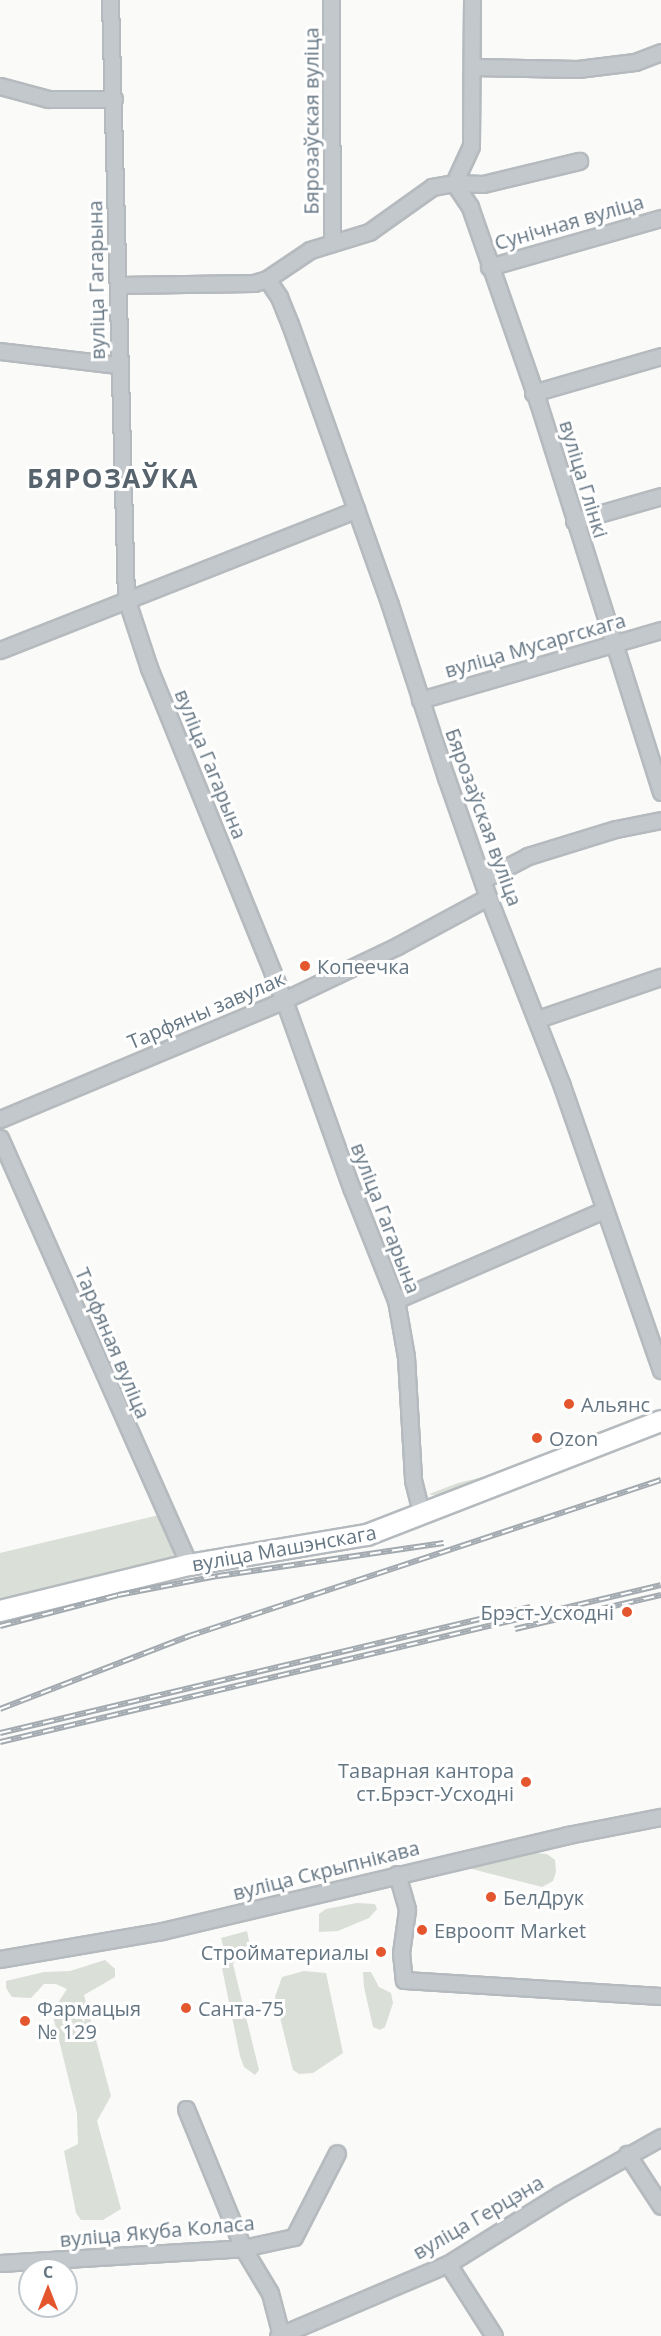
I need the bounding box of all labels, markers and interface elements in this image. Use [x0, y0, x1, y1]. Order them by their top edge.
street label: Бярозаўская вуліца [299, 27, 323, 215]
street label: Сунічная вуліца [492, 189, 646, 255]
street label: вуліца Гагарына [83, 200, 109, 360]
street label: вуліца Глінкі [555, 417, 613, 541]
district label: БЯРОЗАЎКА [27, 463, 199, 495]
street label: вуліца Мусаргскага [442, 608, 628, 682]
street label: вуліца Гагарына [170, 686, 252, 842]
street label: Бярозаўская вуліца [441, 725, 527, 909]
place label: Копеечка [317, 954, 410, 978]
marker: Копеечка [298, 959, 312, 973]
street label: Тарфяны завулак [124, 966, 288, 1054]
street label: вуліца Гагарына [346, 1139, 426, 1297]
street label: Тарфяная вуліца [70, 1264, 156, 1422]
place label: Альянс [581, 1392, 650, 1416]
marker: Альянс [562, 1397, 576, 1411]
place label: Ozon [549, 1426, 598, 1450]
marker: Ozon [530, 1431, 544, 1445]
street label: вуліца Машэнскага [190, 1520, 378, 1576]
place label: Брэст-Усходні [481, 1600, 614, 1624]
marker: Брэст-Усходні [618, 1603, 636, 1621]
place label: Таварная кантора ст.Брэст-Усходні [338, 1758, 514, 1805]
marker: Таварная кантора ст.Брэст-Усходні [519, 1775, 533, 1789]
street label: вуліца Скрыпнікава [230, 1835, 422, 1905]
place label: БелДрук [503, 1885, 584, 1909]
marker: БелДрук [484, 1890, 498, 1904]
place label: Евроопт Market [434, 1918, 586, 1942]
marker: Евроопт Market [415, 1923, 429, 1937]
place label: Стройматериалы [201, 1940, 369, 1964]
marker: Стройматериалы [374, 1945, 388, 1959]
place label: Санта-75 [198, 1996, 284, 2020]
place label: Фармацыя № 129 [37, 1997, 141, 2044]
marker: Санта-75 [179, 2001, 193, 2015]
marker: Фармацыя № 129 [18, 2014, 32, 2028]
street label: вуліца Герцэна [408, 2170, 548, 2264]
street label: вуліца Якуба Коласа [59, 2211, 255, 2251]
north arrow [18, 2258, 78, 2318]
text: С [43, 2261, 53, 2283]

